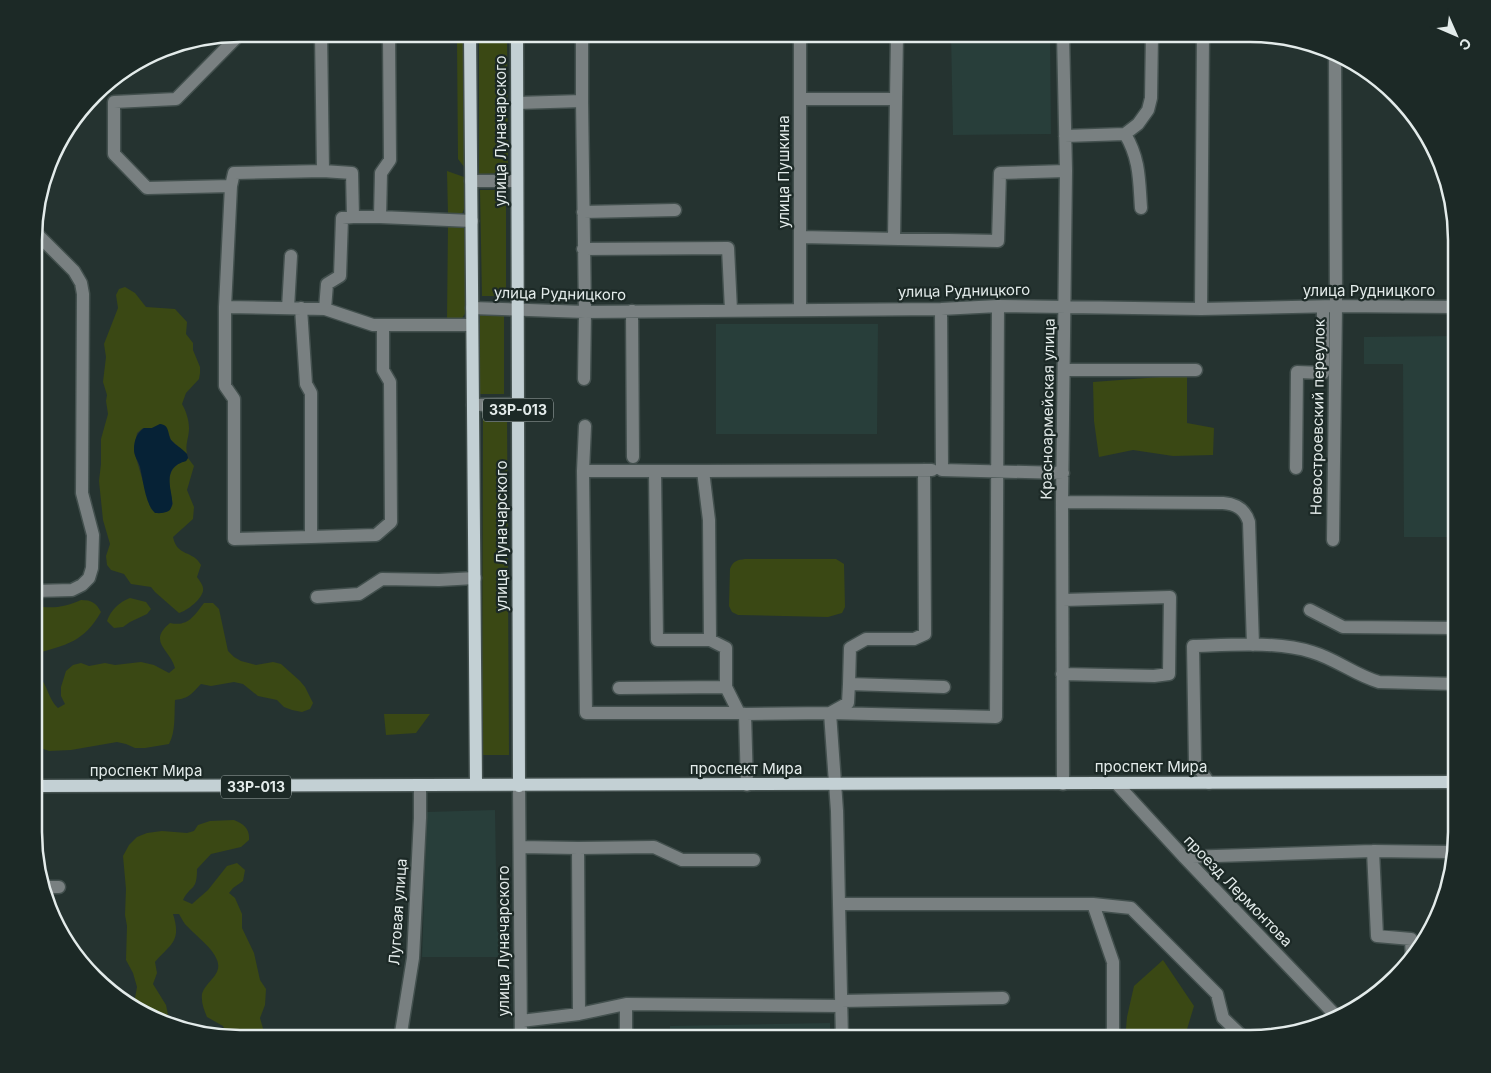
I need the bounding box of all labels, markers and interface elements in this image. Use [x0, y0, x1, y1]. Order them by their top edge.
north arrow [1431, 10, 1481, 60]
text: С [1456, 35, 1475, 54]
street label: улица Луначарского [491, 56, 510, 206]
street label: улица Пушкина [774, 115, 793, 229]
street label: улица Рудницкого [898, 280, 1030, 301]
street label: улица Рудницкого [1303, 281, 1435, 300]
street label: улица Рудницкого [494, 283, 626, 304]
street label: Красноармейская улица [1036, 318, 1059, 500]
street label: Новостроевский переулок [1306, 319, 1329, 515]
road number: 33Р-013 [483, 398, 553, 422]
street label: улица Луначарского [492, 461, 511, 611]
street label: проспект Мира [1095, 757, 1207, 776]
street label: проспект Мира [690, 759, 802, 778]
street label: проспект Мира [90, 761, 202, 780]
road number: 33Р-013 [221, 776, 291, 799]
street label: проезд Лермонтова [1180, 831, 1297, 950]
street label: Луговая улица [384, 858, 411, 966]
street label: улица Луначарского [494, 866, 513, 1016]

